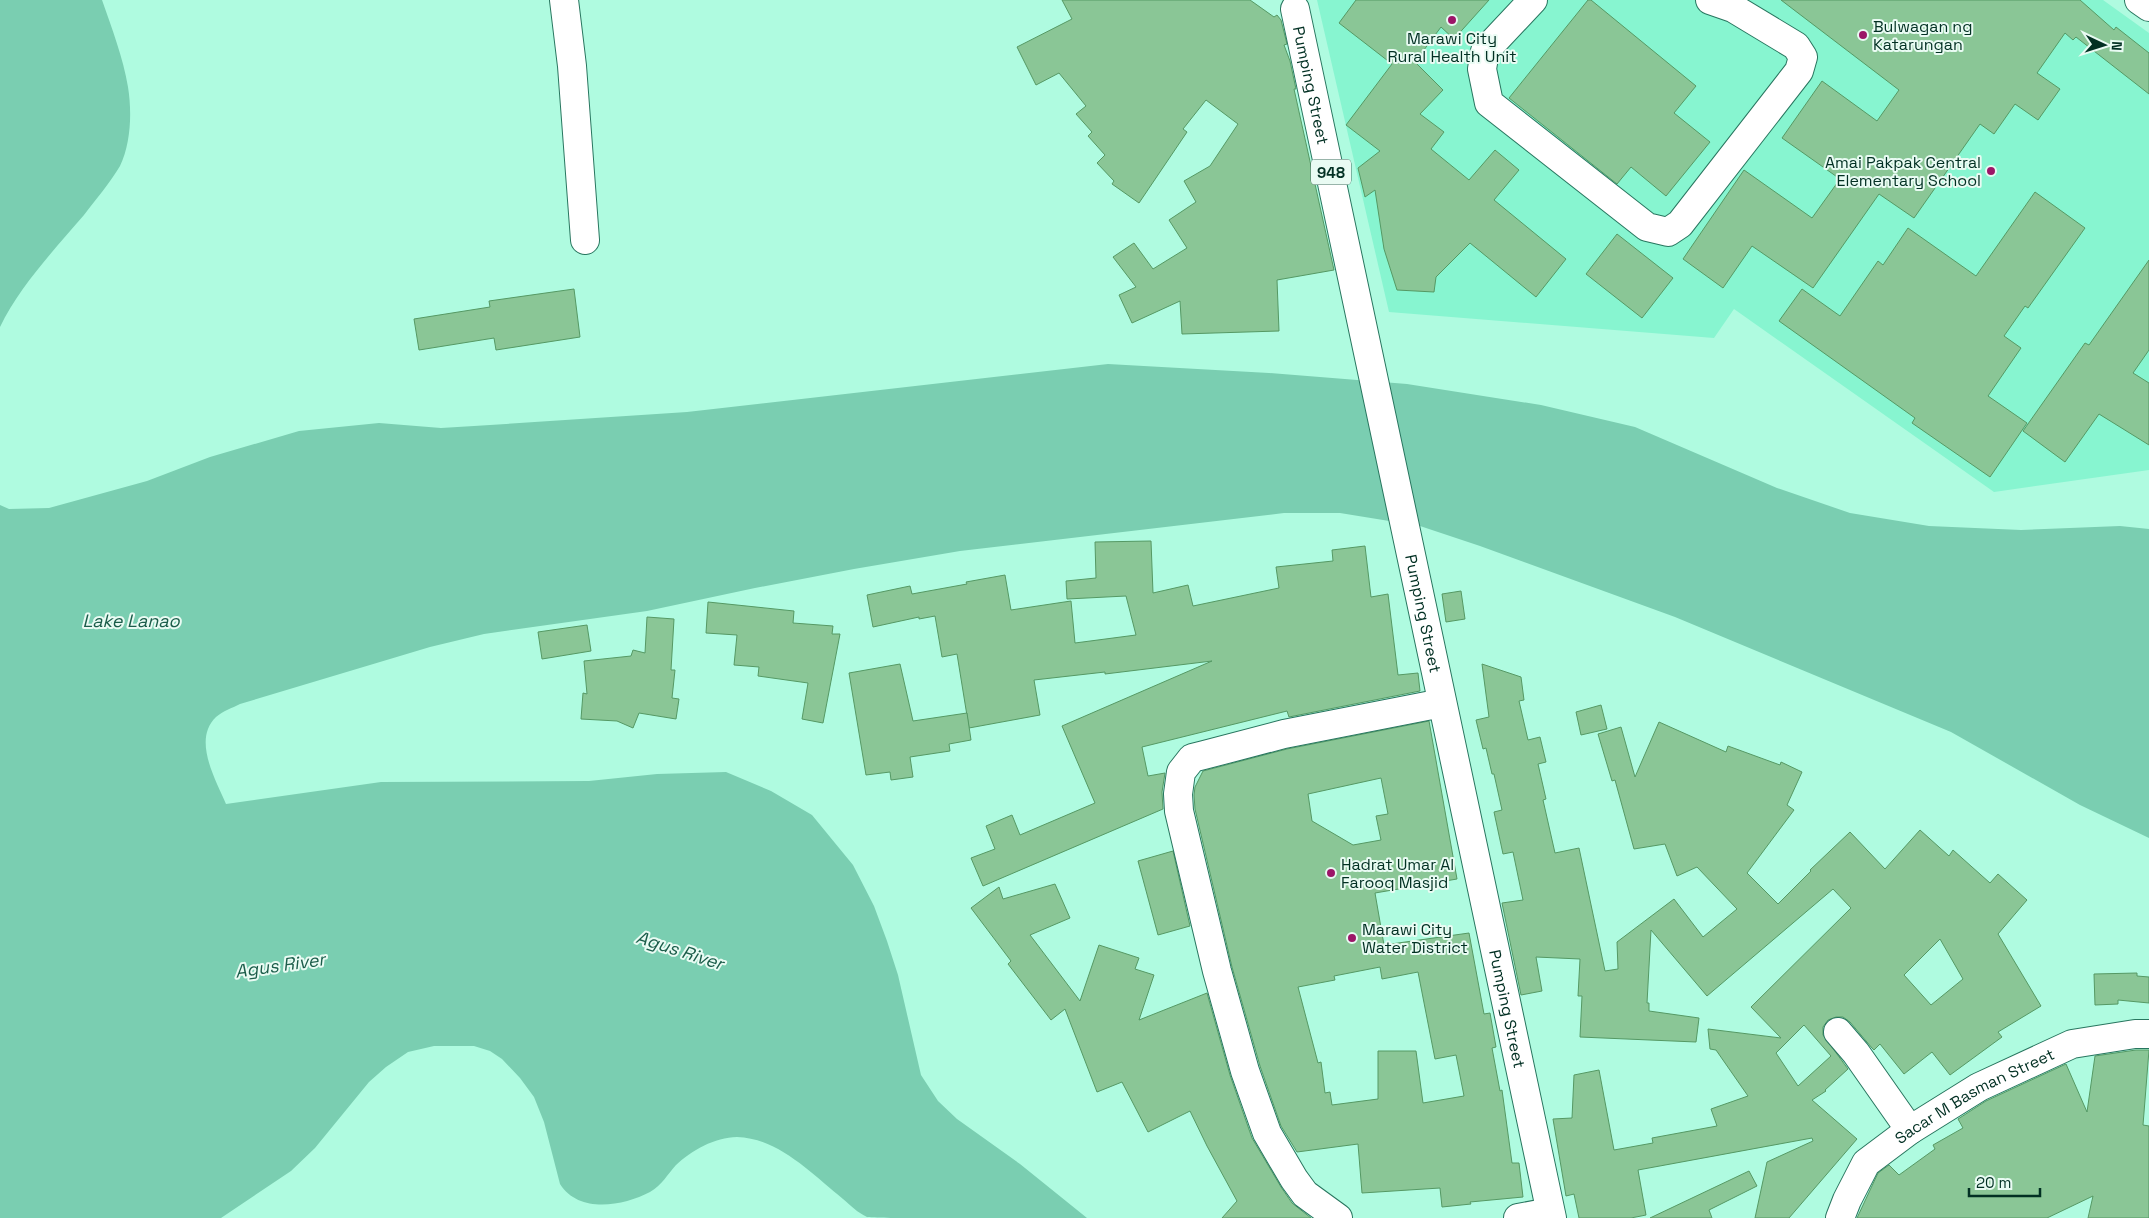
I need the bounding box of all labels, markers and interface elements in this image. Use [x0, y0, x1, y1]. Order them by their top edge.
marker: Marawi City Rural Health Unit [1446, 14, 1458, 26]
place label: Bulwagan ng Katarungan [1873, 16, 1972, 55]
north arrow [2079, 20, 2129, 70]
street label: Pumping Street [1288, 24, 1334, 146]
place label: Marawi City Rural Health Unit [1388, 28, 1517, 67]
marker: Bulwagan ng Katarungan [1857, 29, 1869, 41]
text: N [2108, 41, 2126, 51]
place label: Amai Pakpak Central Elementary School [1825, 152, 1981, 191]
road number: 948 [1311, 160, 1351, 184]
marker: Amai Pakpak Central Elementary School [1985, 165, 1997, 177]
street label: Pumping Street [1401, 552, 1446, 675]
water label: Lake Lanao [82, 609, 180, 632]
place label: Hadrat Umar Al Farooq Masjid [1341, 854, 1454, 893]
marker: Hadrat Umar Al Farooq Masjid [1325, 867, 1337, 879]
place label: Marawi City Water District [1362, 919, 1468, 958]
water label: Agus River [633, 925, 729, 976]
marker: Marawi City Water District [1346, 932, 1358, 944]
water label: Agus River [234, 947, 329, 983]
street label: Pumping Street [1485, 948, 1530, 1070]
street label: Sacar M Basman Street [1890, 1043, 2058, 1148]
scale bar [1969, 1166, 2040, 1198]
text: 20 m [1976, 1173, 2011, 1192]

